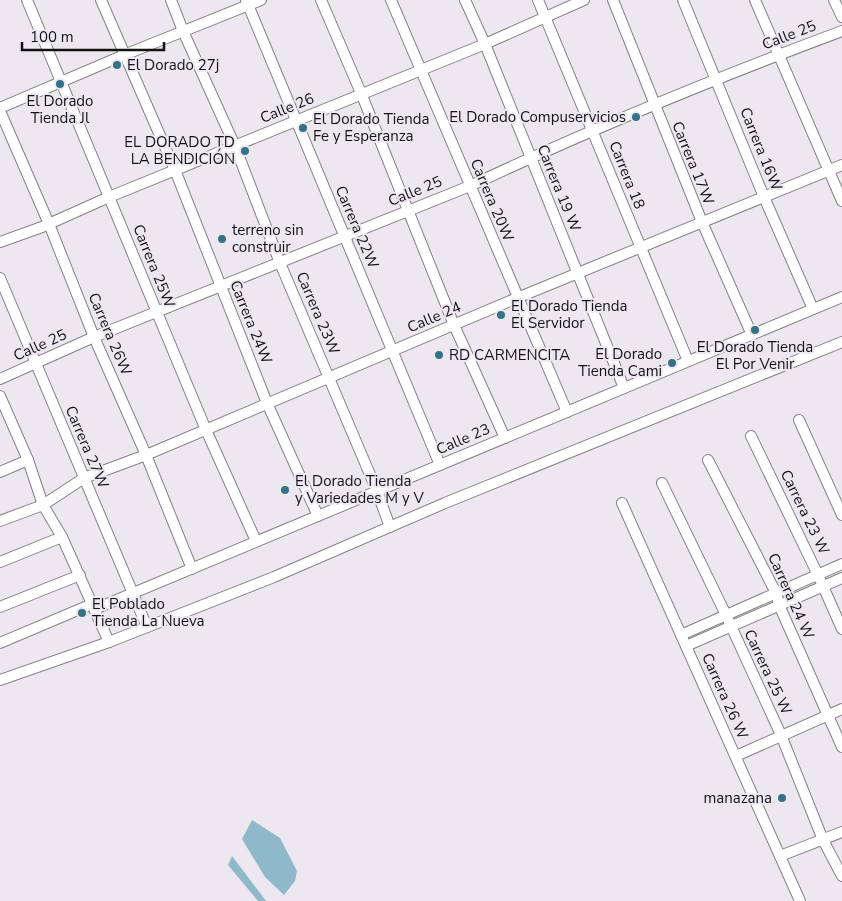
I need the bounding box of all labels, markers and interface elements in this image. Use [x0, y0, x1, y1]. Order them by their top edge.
street label: Calle 25 [759, 16, 819, 54]
scale bar [22, 20, 165, 52]
text: 100 m [30, 27, 74, 47]
place label: El Dorado 27j [127, 55, 219, 75]
marker: El Dorado 27j [111, 59, 123, 71]
marker: El Dorado Tienda Jl [54, 78, 66, 90]
street label: Calle 26 [257, 88, 317, 128]
place label: El Dorado Tienda Jl [27, 91, 93, 128]
street label: Carrera 16W [735, 104, 787, 194]
place label: El Dorado Compuservicios [449, 107, 626, 127]
place label: El Dorado Tienda Fe y Esperanza [313, 109, 429, 146]
marker: El Dorado Compuservicios [630, 111, 642, 123]
street label: Carrera 17W [667, 118, 719, 208]
marker: El Dorado Tienda Fe y Esperanza [297, 122, 309, 134]
place label: EL DORADO TD LA BENDICIÓN [124, 132, 235, 169]
street label: Carrera 18 [604, 138, 650, 212]
street label: Carrera 19 W [533, 142, 586, 235]
marker: EL DORADO TD LA BENDICIÓN [239, 145, 251, 157]
street label: Carrera 20W [466, 156, 519, 245]
street label: Calle 25 [385, 171, 445, 211]
street label: Carrera 22W [331, 183, 384, 272]
place label: terreno sin construir [232, 220, 304, 257]
street label: Carrera 25W [128, 221, 180, 311]
marker: terreno sin construir [216, 233, 228, 245]
street label: Carrera 23W [292, 269, 345, 358]
street label: Carrera 24W [225, 277, 277, 367]
street label: Carrera 26W [84, 290, 137, 379]
place label: El Dorado Tienda El Servidor [511, 296, 627, 333]
street label: Calle 24 [404, 297, 464, 337]
marker: El Dorado Tienda El Servidor [495, 309, 507, 321]
street label: Calle 25 [10, 324, 70, 366]
marker: El Dorado Tienda El Por Venir [749, 324, 761, 336]
place label: El Dorado Tienda El Por Venir [697, 337, 813, 374]
place label: El Dorado Tienda Cami [578, 344, 662, 381]
place label: RD CARMENCITA [449, 345, 570, 365]
marker: RD CARMENCITA [433, 349, 445, 361]
marker: El Dorado Tienda Cami [666, 357, 678, 369]
street label: Carrera 27W [61, 403, 114, 492]
street label: Calle 23 [433, 419, 493, 459]
street label: Carrera 23 W [776, 466, 834, 558]
place label: El Dorado Tienda y Variedades M y V [295, 471, 425, 508]
marker: El Dorado Tienda y Variedades M y V [279, 484, 291, 496]
street label: Carrera 24 W [763, 550, 819, 642]
place label: El Poblado Tienda La Nueva [92, 594, 204, 631]
marker: El Poblado Tienda La Nueva [76, 607, 88, 619]
street label: Carrera 25 W [740, 626, 797, 718]
street label: Carrera 26 W [697, 650, 753, 742]
place label: manazana [703, 788, 772, 808]
marker: manazana [776, 792, 788, 804]

